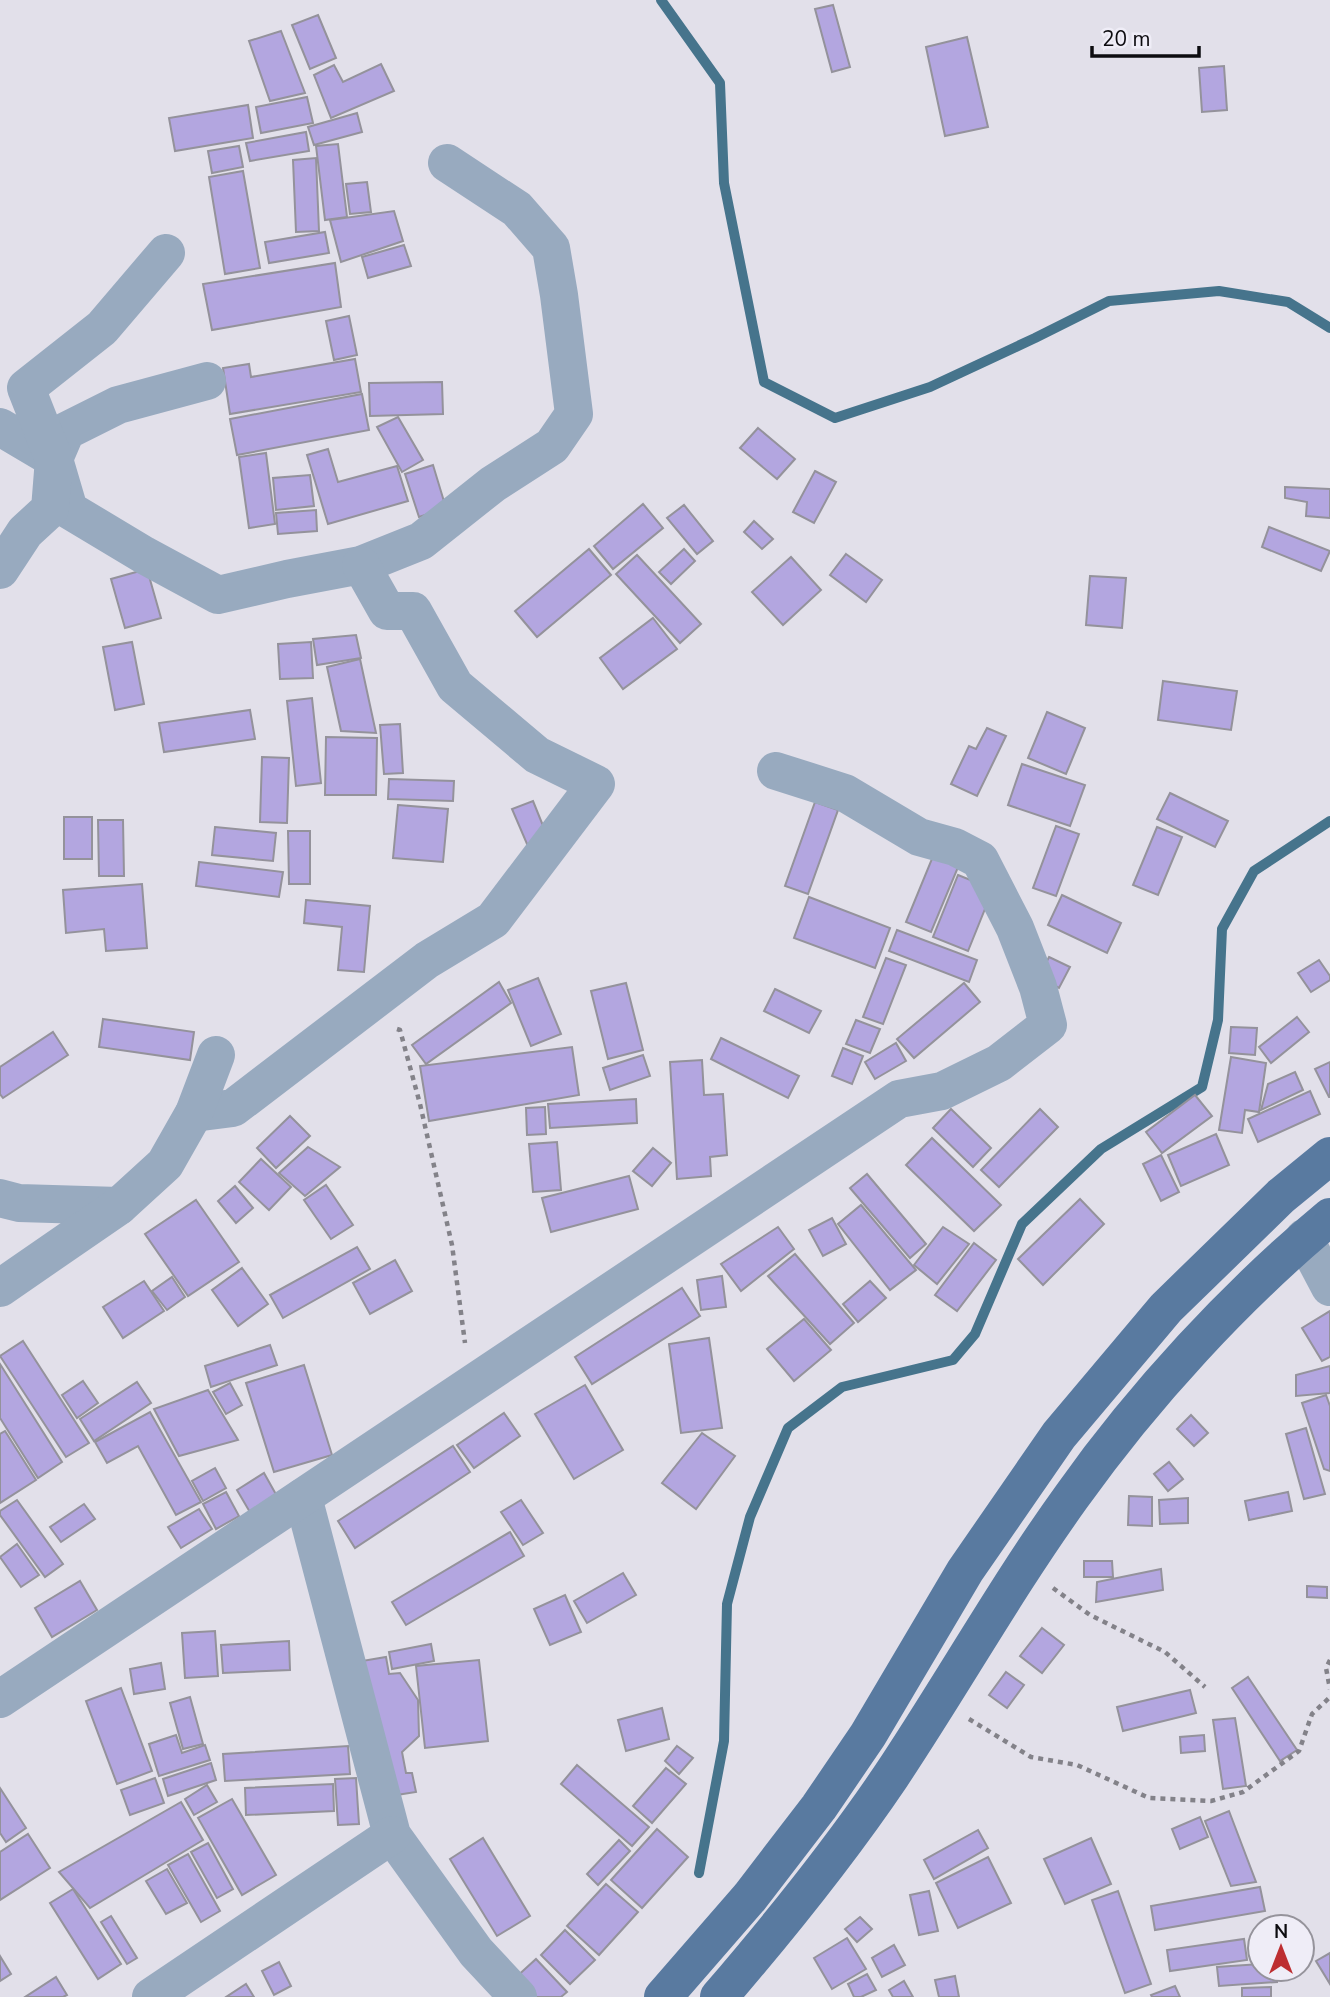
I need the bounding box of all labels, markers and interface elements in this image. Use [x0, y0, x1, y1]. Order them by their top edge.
scale bar [1092, 14, 1199, 58]
text: 20 m [1102, 25, 1151, 53]
north arrow [1246, 1913, 1316, 1983]
text: N [1274, 1919, 1288, 1945]

